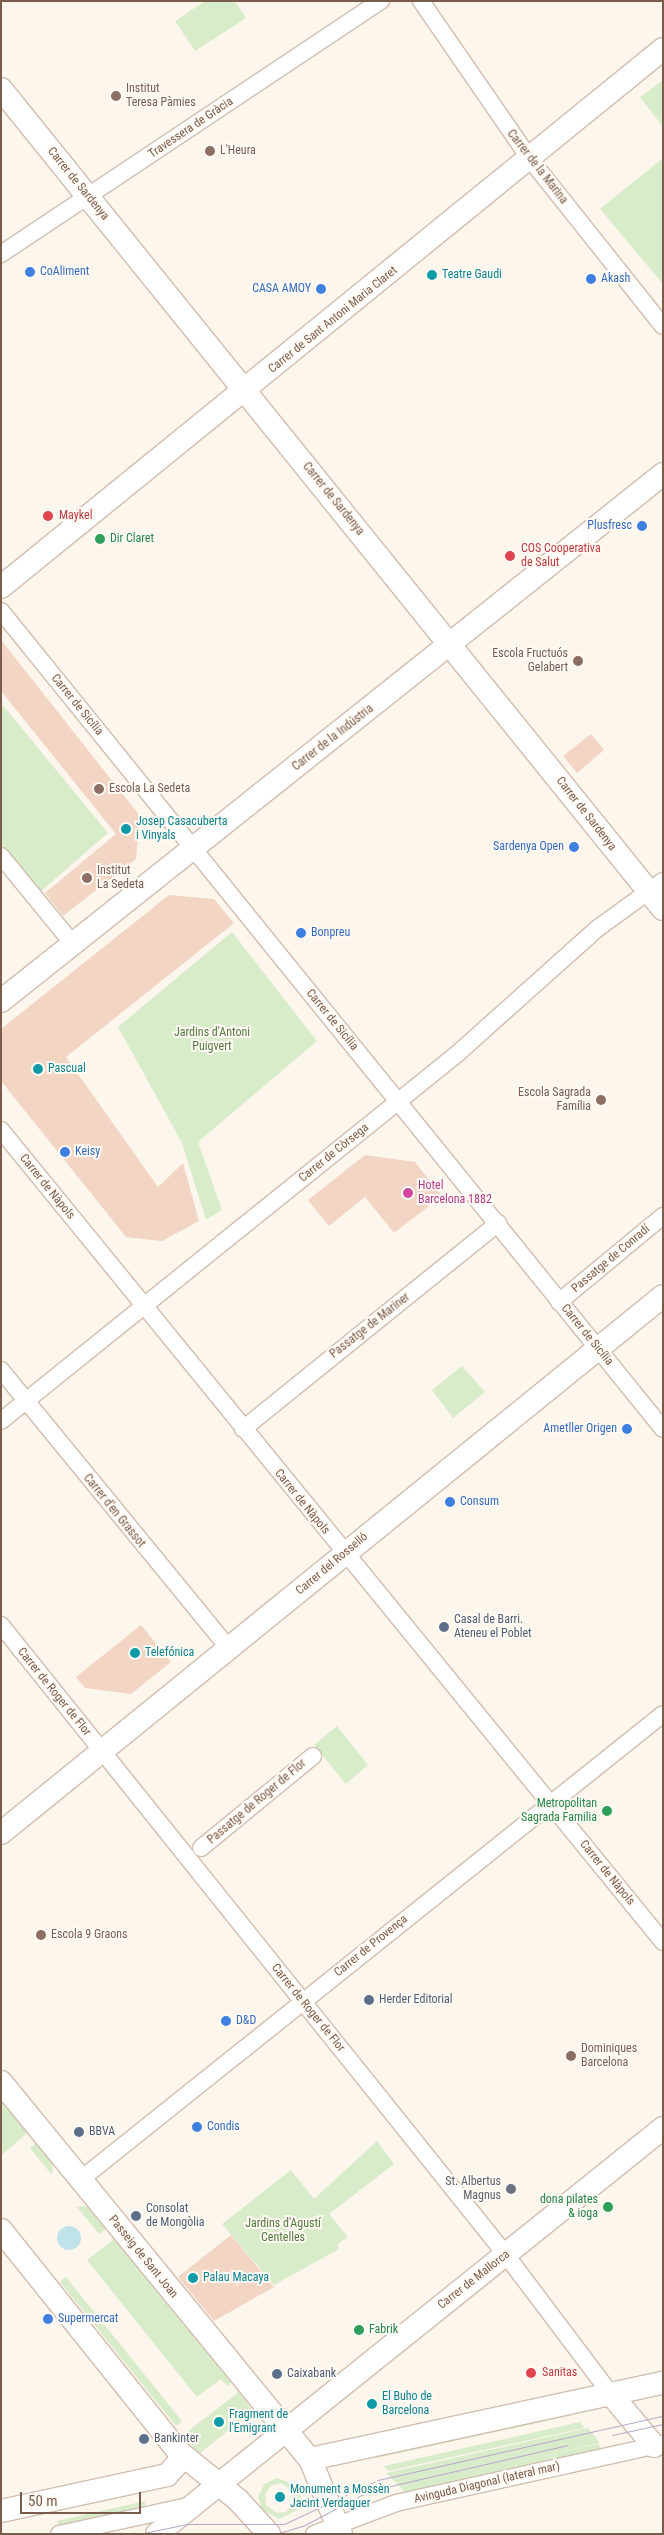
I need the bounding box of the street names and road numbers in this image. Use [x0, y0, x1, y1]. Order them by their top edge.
street label: Travessera de Gràcia [146, 94, 236, 162]
street label: Carrer de la Marina [504, 127, 570, 207]
street label: Carrer de Sardenya [44, 145, 112, 223]
street label: Carrer de Sant Antoni Maria Claret [266, 264, 400, 376]
street label: Carrer de Sardenya [299, 460, 367, 538]
street label: Carrer de Sicília [48, 671, 106, 739]
street label: Carrer de la Indústria [290, 702, 376, 774]
street label: Carrer de Sardenya [553, 774, 619, 854]
street label: Carrer de Sicília [303, 986, 361, 1054]
street label: Carrer de Còrsega [296, 1121, 372, 1185]
street label: Carrer de Nàpols [16, 1152, 78, 1222]
street label: Passatge de Conradí [569, 1222, 653, 1296]
street label: Passatge de Mariner [327, 1290, 413, 1362]
street label: Carrer de Sicília [558, 1301, 616, 1369]
street label: Carrer de Nàpols [271, 1467, 333, 1537]
street label: Carrer d'en Grassot [80, 1471, 148, 1551]
street label: Carrer del Rosselló [293, 1530, 371, 1598]
street label: Carrer de Roger de Flor [14, 1645, 94, 1739]
street label: Passatge de Roger de Flor [205, 1757, 309, 1847]
street label: Carrer de Nàpols [576, 1838, 638, 1908]
street label: Carrer de Provença [331, 1912, 411, 1980]
street label: Carrer de Roger de Flor [268, 1961, 348, 2055]
street label: Passeig de Sant Joan [105, 2213, 181, 2301]
street label: Carrer de Mallorca [435, 2247, 513, 2313]
street label: Avinguda Diagonal (lateral mar) [413, 2459, 561, 2507]

